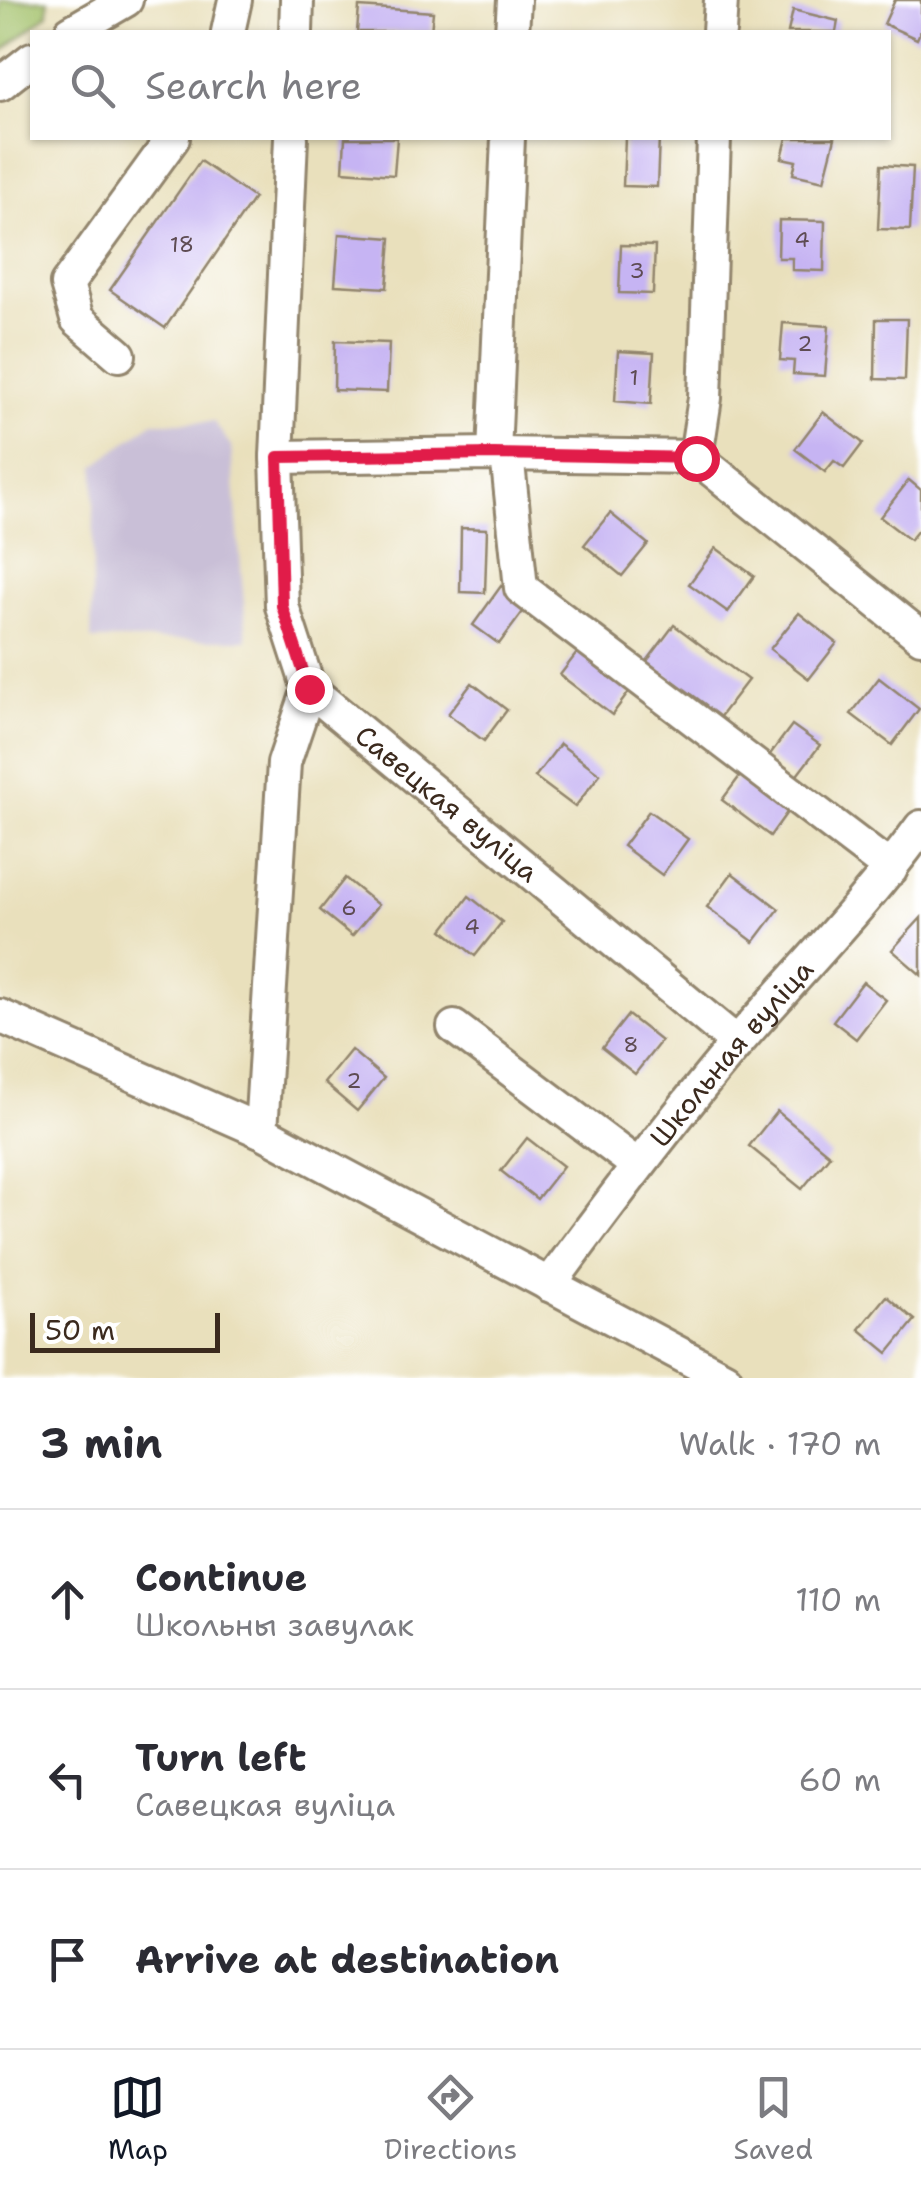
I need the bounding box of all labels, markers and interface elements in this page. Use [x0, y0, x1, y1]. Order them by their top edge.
search box [30, 30, 891, 140]
icon: search [65, 58, 120, 113]
text: Search here [145, 60, 362, 111]
house number: 4 [794, 225, 810, 254]
house number: 18 [170, 230, 194, 259]
house number: 3 [629, 256, 645, 285]
house number: 2 [797, 329, 813, 358]
house number: 1 [629, 363, 639, 392]
route start [674, 436, 720, 482]
route end [287, 667, 333, 713]
street label: Савецкая вуліца [347, 716, 547, 890]
house number: 6 [341, 893, 357, 922]
house number: 4 [464, 912, 480, 941]
street label: Школьная вуліца [641, 951, 822, 1155]
house number: 8 [623, 1030, 639, 1059]
house number: 2 [346, 1066, 362, 1095]
scale bar [30, 1308, 220, 1352]
text: 50 m [45, 1311, 115, 1349]
text: 3 min [40, 1415, 162, 1471]
text: Walk · 170 m [679, 1422, 881, 1465]
text: Continue [135, 1552, 307, 1603]
icon: ahead [40, 1572, 95, 1627]
text: 110 m [795, 1578, 881, 1621]
text: Школьны завулак [135, 1603, 414, 1646]
text: Turn left [135, 1732, 307, 1783]
icon: left [40, 1752, 95, 1807]
text: 60 m [799, 1758, 881, 1801]
text: Савецкая вуліца [135, 1783, 395, 1826]
icon: arrive [40, 1932, 95, 1987]
text: Arrive at destination [135, 1934, 559, 1985]
tab: Map [108, 2070, 168, 2168]
tab: Directions [384, 2070, 517, 2168]
tab: Saved [733, 2070, 813, 2168]

